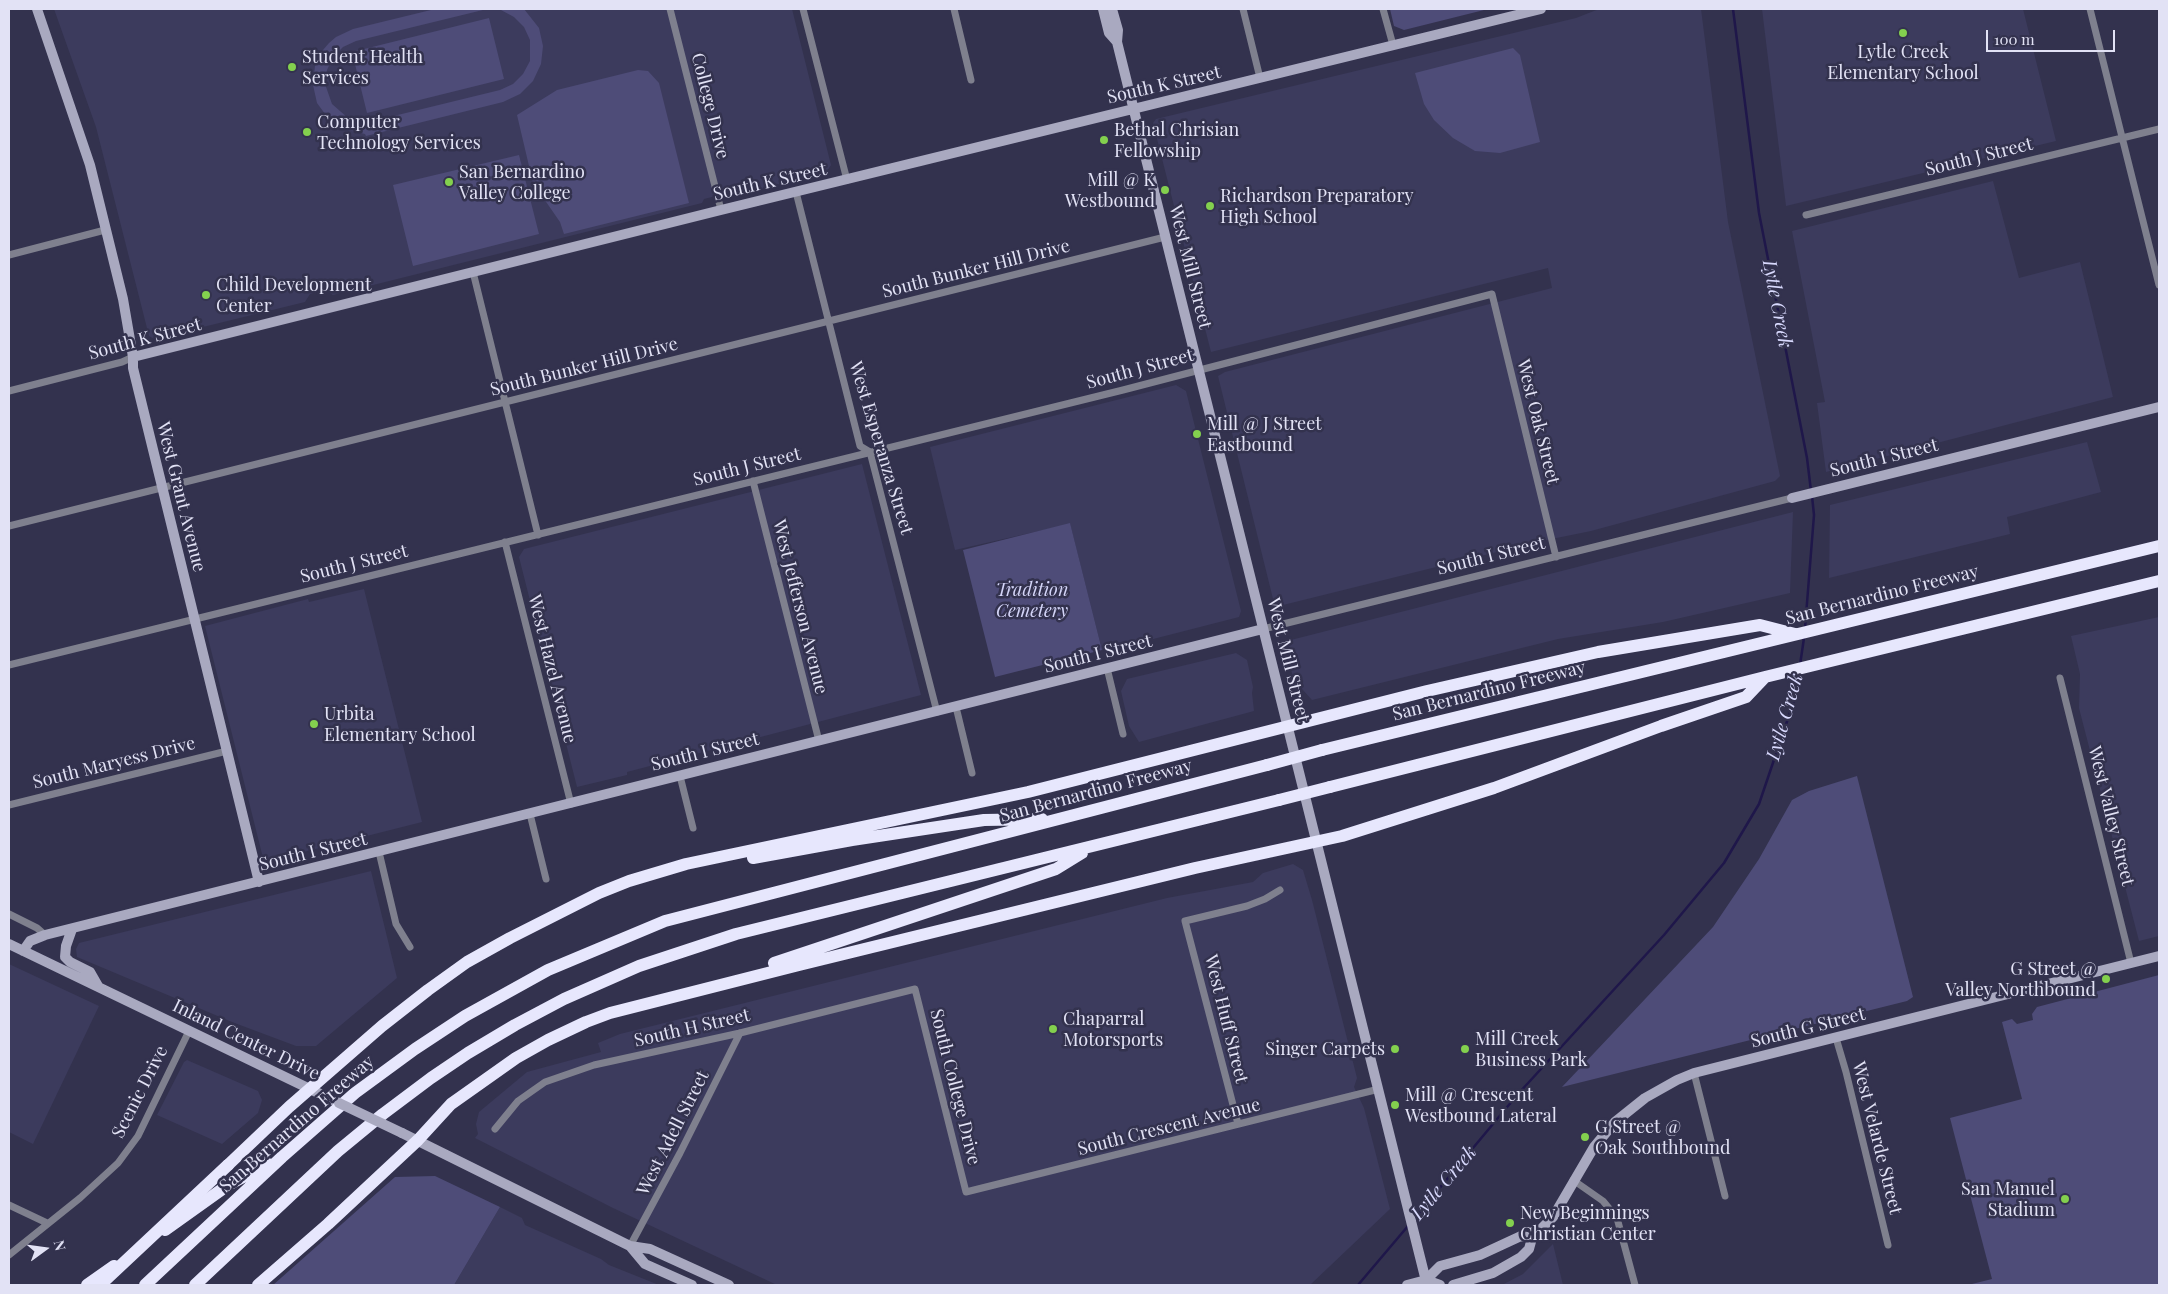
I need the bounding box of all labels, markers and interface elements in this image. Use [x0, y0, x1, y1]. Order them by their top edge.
scale bar [1988, 20, 2117, 52]
marker: Lytle Creek Elementary School [1897, 27, 1909, 39]
text: 100 m [1994, 29, 2035, 49]
place label: Lytle Creek Elementary School [1827, 41, 1979, 84]
place label: Student Health Services [302, 46, 423, 88]
street label: College Drive [686, 51, 734, 161]
marker: Student Health Services [286, 61, 298, 73]
street label: South K Street [1105, 61, 1223, 109]
place label: Computer Technology Services [317, 111, 481, 154]
place label: Bethal Chrisian Fellowship [1114, 119, 1239, 162]
marker: Computer Technology Services [301, 126, 313, 138]
street label: South J Street [1923, 133, 2035, 181]
marker: Bethal Chrisian Fellowship [1098, 134, 1110, 146]
street label: South K Street [711, 158, 829, 206]
place label: San Bernardino Valley College [459, 161, 585, 203]
place label: Mill @ K Westbound [1065, 169, 1155, 212]
marker: San Bernardino Valley College [443, 176, 455, 188]
marker: Mill @ K Westbound [1159, 184, 1171, 196]
place label: Richardson Preparatory High School [1220, 185, 1413, 228]
marker: Richardson Preparatory High School [1204, 200, 1216, 212]
street label: West Mill Street [1164, 203, 1216, 331]
street label: South Bunker Hill Drive [880, 235, 1072, 303]
water label: Lytle Creek [1757, 258, 1797, 350]
place label: Child Development Center [216, 274, 371, 316]
marker: Child Development Center [200, 289, 212, 301]
street label: South K Street [86, 314, 204, 364]
street label: South Bunker Hill Drive [488, 333, 680, 401]
street label: South J Street [1084, 344, 1196, 394]
street label: West Oak Street [1512, 357, 1564, 487]
street label: West Esperanza Street [844, 359, 918, 537]
place label: Mill @ J Street Eastbound [1207, 413, 1322, 456]
street label: West Grant Avenue [152, 420, 210, 574]
marker: Mill @ J Street Eastbound [1191, 428, 1203, 440]
street label: South I Street [1828, 434, 1940, 482]
street label: South J Street [691, 443, 803, 491]
street label: West Jefferson Avenue [768, 518, 832, 696]
street label: South I Street [1435, 532, 1547, 580]
street label: South J Street [298, 540, 410, 588]
street label: San Bernardino Freeway [1783, 561, 1981, 629]
park label: Tradition Cemetery [996, 579, 1068, 622]
street label: West Hazel Avenue [523, 593, 581, 745]
street label: West Mill Street [1262, 596, 1314, 724]
street label: South I Street [1042, 630, 1154, 678]
street label: San Bernardino Freeway [1390, 657, 1588, 725]
water label: Lytle Creek [1762, 671, 1808, 763]
place label: Urbita Elementary School [324, 703, 476, 746]
marker: Urbita Elementary School [308, 718, 320, 730]
street label: South I Street [649, 728, 761, 776]
street label: South Maryess Drive [31, 732, 197, 794]
street label: West Valley Street [2083, 744, 2139, 888]
street label: San Bernardino Freeway [998, 755, 1194, 827]
street label: South I Street [257, 828, 369, 876]
street label: West Huff Street [1200, 953, 1252, 1085]
place label: G Street @ Valley Northbound [1945, 958, 2096, 1001]
marker: G Street @ Valley Northbound [2100, 973, 2112, 985]
street label: Inland Center Drive [169, 995, 323, 1085]
street label: South G Street [1749, 1003, 1867, 1053]
street label: South H Street [632, 1004, 752, 1052]
street label: South College Drive [925, 1007, 985, 1167]
place label: Chaparral Motorsports [1063, 1008, 1163, 1050]
marker: Chaparral Motorsports [1047, 1023, 1059, 1035]
place label: Mill Creek Business Park [1475, 1028, 1587, 1070]
place label: Singer Carpets [1265, 1038, 1385, 1060]
street label: Scenic Drive [107, 1042, 173, 1142]
marker: Singer Carpets [1389, 1043, 1401, 1055]
marker: Mill Creek Business Park [1459, 1043, 1471, 1055]
street label: San Bernardino Freeway [215, 1051, 379, 1197]
street label: West Velarde Street [1848, 1059, 1906, 1217]
street label: West Adell Street [632, 1067, 714, 1199]
place label: Mill @ Crescent Westbound Lateral [1405, 1084, 1557, 1126]
street label: South Crescent Avenue [1075, 1094, 1263, 1160]
marker: Mill @ Crescent Westbound Lateral [1389, 1099, 1401, 1111]
place label: G Street @ Oak Southbound [1595, 1116, 1730, 1158]
marker: G Street @ Oak Southbound [1579, 1131, 1591, 1143]
water label: Lytle Creek [1407, 1141, 1481, 1225]
place label: San Manuel Stadium [1961, 1178, 2055, 1220]
marker: San Manuel Stadium [2059, 1193, 2071, 1205]
place label: New Beginnings Christian Center [1520, 1202, 1656, 1244]
marker: New Beginnings Christian Center [1504, 1217, 1516, 1229]
north arrow [20, 1224, 70, 1274]
text: N [50, 1238, 70, 1252]

